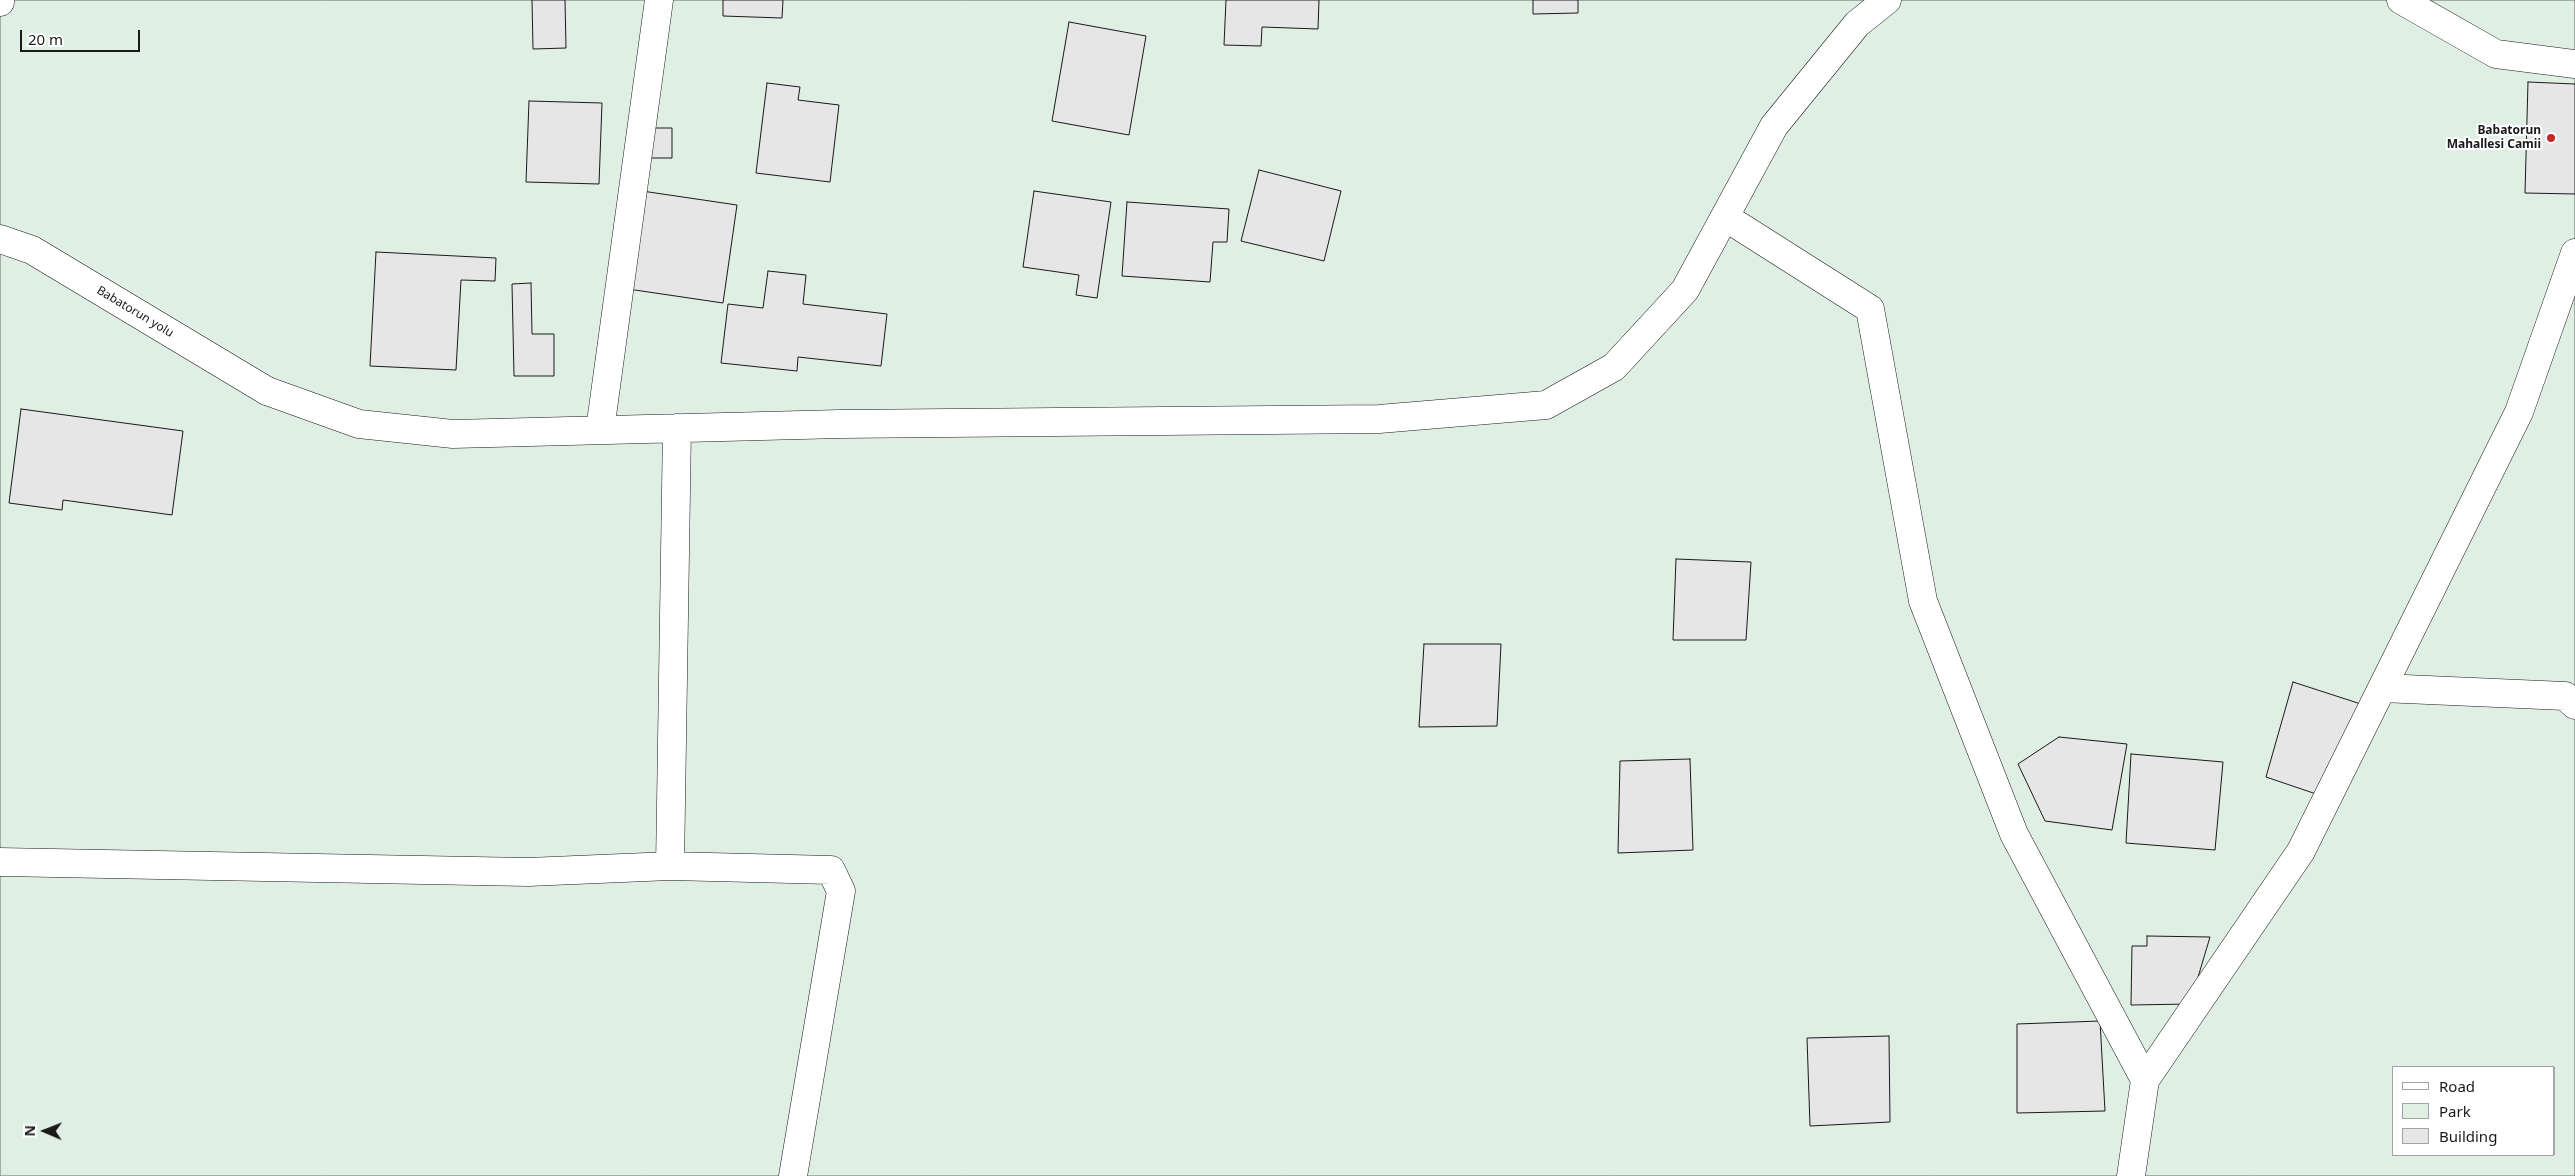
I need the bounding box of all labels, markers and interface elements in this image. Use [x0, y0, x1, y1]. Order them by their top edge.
scale bar [22, 20, 142, 52]
text: 20 m [28, 29, 63, 49]
place label: Babatorun Mahallesi Camii [2447, 124, 2541, 152]
marker: Babatorun Mahallesi Camii [2545, 132, 2557, 144]
street label: Babatorun yolu [94, 283, 176, 341]
legend [2392, 1066, 2555, 1156]
text: Road [2439, 1076, 2475, 1096]
text: Park [2439, 1101, 2471, 1121]
north arrow [20, 1106, 70, 1156]
text: N [20, 1125, 39, 1137]
text: Building [2439, 1126, 2497, 1146]

